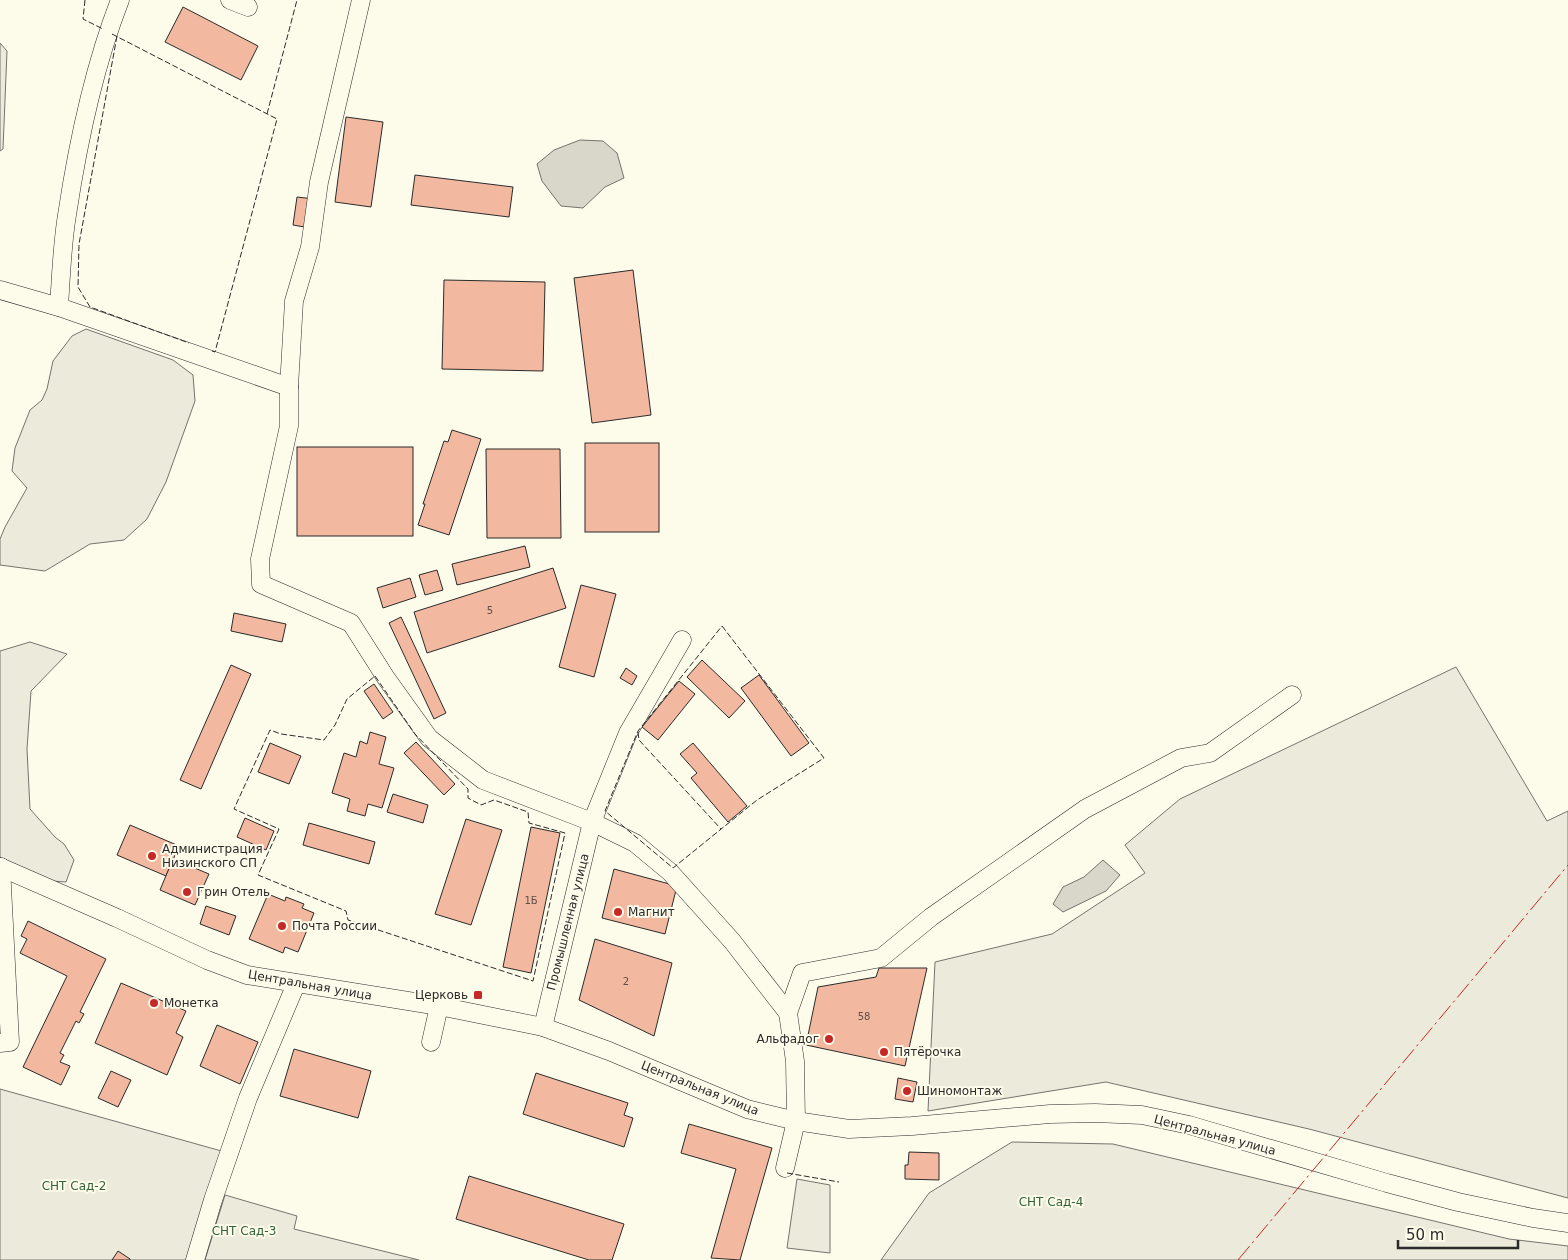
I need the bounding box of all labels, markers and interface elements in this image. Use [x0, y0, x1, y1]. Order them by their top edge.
house number: 5 [487, 605, 493, 616]
place label: Администрация Низинского СП [162, 842, 263, 870]
marker: Администрация Низинского СП [146, 850, 158, 862]
street label: Промышленная улица [544, 852, 592, 992]
place label: Грин Отель [197, 885, 270, 899]
marker: Грин Отель [181, 886, 193, 898]
house number: 1Б [524, 895, 538, 906]
place label: Магнит [628, 905, 675, 919]
marker: Магнит [612, 906, 624, 918]
place label: Почта России [292, 919, 377, 933]
marker: Почта России [276, 920, 288, 932]
street label: Центральная улица [247, 967, 373, 1003]
house number: 2 [623, 976, 629, 987]
place label: Церковь [415, 988, 468, 1002]
marker: Церковь [472, 989, 484, 1001]
place label: Монетка [164, 996, 219, 1010]
marker: Монетка [148, 997, 160, 1009]
house number: 58 [858, 1011, 870, 1022]
place label: Альфадог [756, 1032, 819, 1046]
marker: Альфадог [823, 1033, 835, 1045]
place label: Пятёрочка [894, 1045, 961, 1059]
marker: Пятёрочка [878, 1046, 890, 1058]
street label: Центральная улица [639, 1058, 761, 1118]
place label: Шиномонтаж [917, 1084, 1002, 1098]
marker: Шиномонтаж [901, 1085, 913, 1097]
street label: Центральная улица [1153, 1112, 1277, 1158]
park label: СНТ Сад-2 [42, 1179, 106, 1193]
park label: СНТ Сад-4 [1019, 1195, 1083, 1209]
scale bar [1398, 1218, 1518, 1250]
park label: СНТ Сад-3 [212, 1224, 276, 1238]
text: 50 m [1406, 1226, 1444, 1244]

